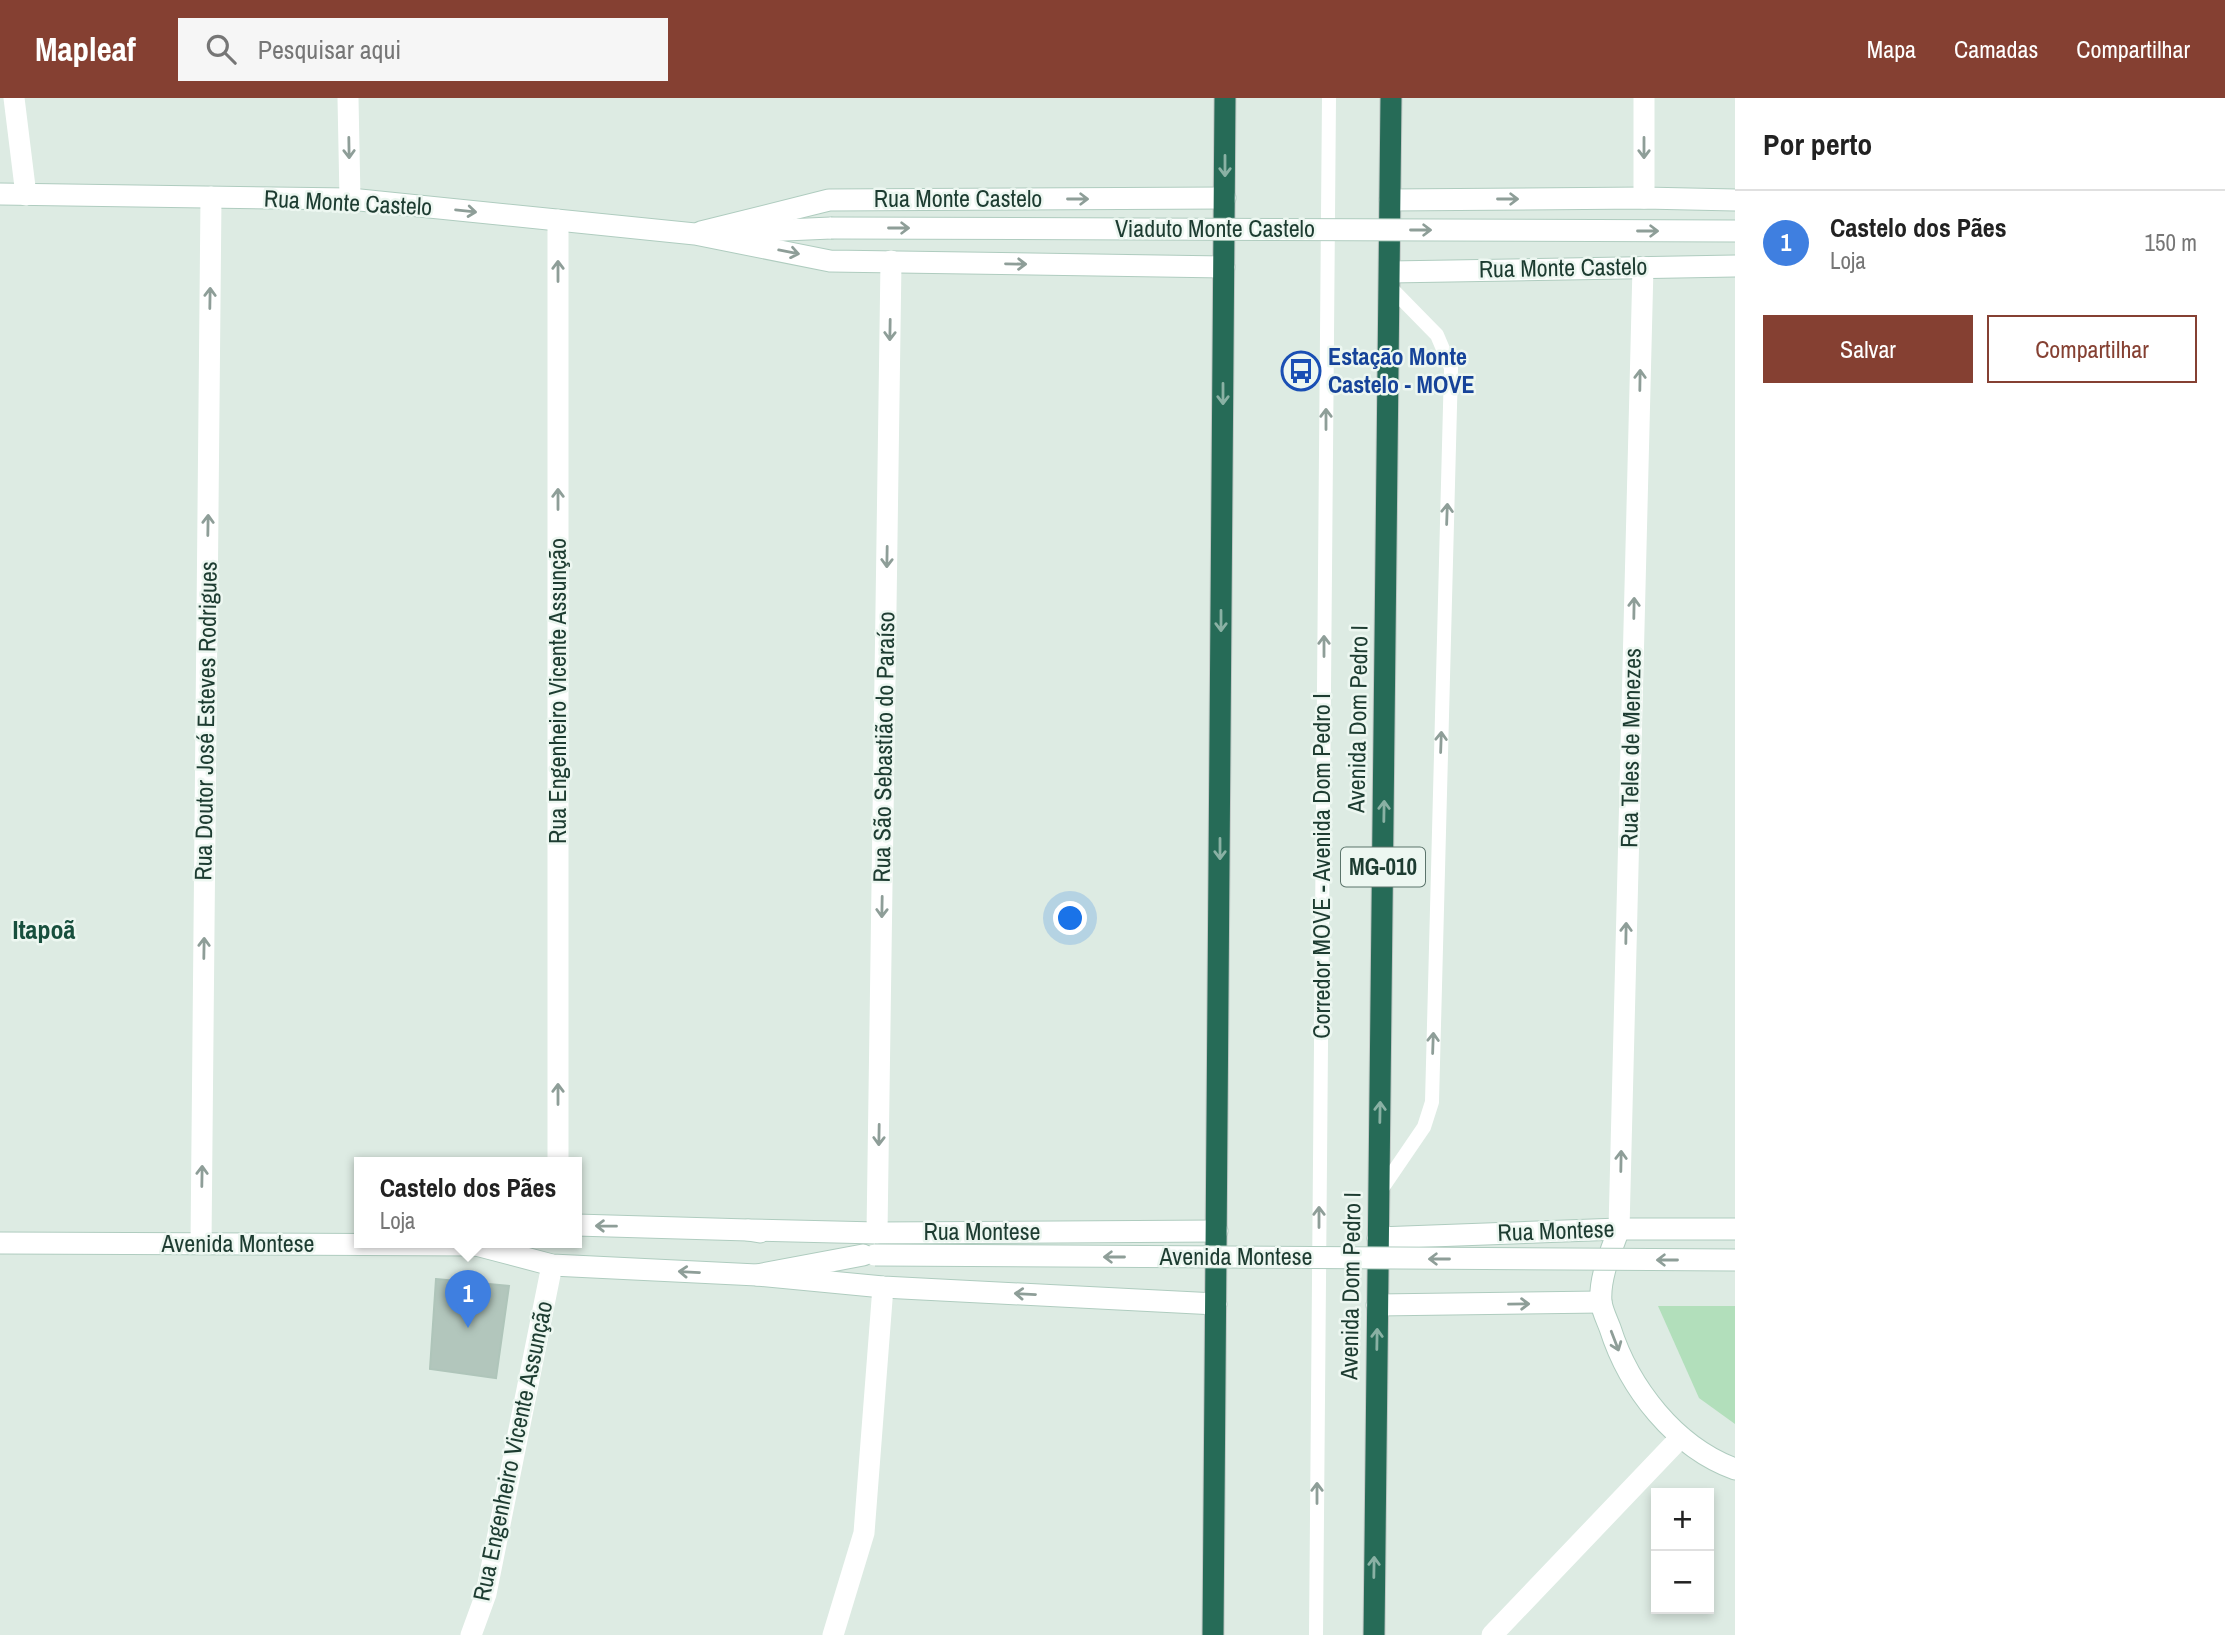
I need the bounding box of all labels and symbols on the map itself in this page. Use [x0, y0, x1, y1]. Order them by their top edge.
one-way arrow [1637, 136, 1651, 159]
one-way arrow [342, 137, 355, 160]
one-way arrow [1218, 154, 1232, 177]
street label: Rua Monte Castelo [263, 182, 433, 222]
street label: Rua Monte Castelo [874, 182, 1042, 214]
one-way arrow [1066, 192, 1089, 205]
one-way arrow [1496, 192, 1519, 206]
one-way arrow [455, 204, 477, 217]
street label: Viaduto Monte Castelo [1115, 212, 1315, 244]
one-way arrow [888, 221, 911, 235]
one-way arrow [1409, 223, 1432, 237]
one-way arrow [1637, 224, 1660, 238]
one-way arrow [777, 246, 800, 260]
street label: Rua Monte Castelo [1478, 250, 1647, 284]
one-way arrow [1004, 257, 1027, 270]
one-way arrow [551, 260, 565, 283]
one-way arrow [203, 286, 217, 309]
one-way arrow [883, 318, 897, 341]
place label: Estação Monte Castelo - MOVE [1328, 340, 1475, 400]
bus stop icon: Estação Monte Castelo - MOVE [1280, 350, 1322, 392]
one-way arrow [1633, 369, 1647, 392]
one-way arrow [1216, 382, 1230, 405]
one-way arrow [1319, 408, 1333, 431]
one-way arrow [551, 487, 565, 510]
one-way arrow [1441, 503, 1454, 526]
one-way arrow [201, 514, 215, 537]
street label: Rua Engenheiro Vicente Assunção [541, 538, 573, 844]
one-way arrow [880, 545, 893, 568]
street label: Rua Doutor José Esteves Rodrigues [186, 561, 224, 881]
one-way arrow [1628, 596, 1641, 619]
one-way arrow [1214, 609, 1228, 632]
street label: Rua São Sebastião do Paraíso [865, 611, 901, 883]
street label: Avenida Dom Pedro I [1339, 625, 1375, 814]
one-way arrow [1317, 635, 1331, 658]
street label: Rua Teles de Menezes [1612, 648, 1648, 848]
street label: Corredor MOVE - Avenida Dom Pedro I [1305, 693, 1337, 1039]
one-way arrow [1435, 731, 1448, 754]
one-way arrow [1377, 800, 1390, 823]
one-way arrow [1213, 837, 1226, 860]
road number: MG-010 [1341, 848, 1425, 887]
one-way arrow [875, 895, 889, 918]
your location [1053, 901, 1087, 935]
district label: Itapoã [13, 912, 76, 947]
one-way arrow [1620, 922, 1633, 945]
one-way arrow [197, 937, 211, 960]
one-way arrow [1427, 1031, 1440, 1054]
one-way arrow [551, 1082, 565, 1105]
one-way arrow [1373, 1101, 1387, 1124]
one-way arrow [872, 1123, 886, 1146]
one-way arrow [1614, 1149, 1628, 1172]
one-way arrow [195, 1165, 209, 1188]
street label: Avenida Dom Pedro I [1332, 1192, 1368, 1381]
one-way arrow [1312, 1206, 1326, 1229]
street label: Rua Montese [1497, 1212, 1615, 1248]
street label: Rua Montese [923, 1215, 1041, 1247]
one-way arrow [595, 1219, 618, 1233]
street label: Avenida Montese [161, 1227, 314, 1259]
street label: Avenida Montese [1159, 1240, 1312, 1272]
one-way arrow [1103, 1250, 1126, 1264]
one-way arrow [1428, 1252, 1451, 1266]
one-way arrow [1656, 1253, 1679, 1267]
one-way arrow [677, 1265, 700, 1278]
pin: 1 [445, 1270, 491, 1328]
one-way arrow [1014, 1288, 1037, 1301]
one-way arrow [1507, 1297, 1530, 1310]
street label: Rua Engenheiro Vicente Assunção [465, 1298, 559, 1604]
one-way arrow [1370, 1328, 1384, 1351]
one-way arrow [1609, 1330, 1622, 1352]
one-way arrow [1310, 1482, 1324, 1505]
one-way arrow [1367, 1556, 1381, 1579]

